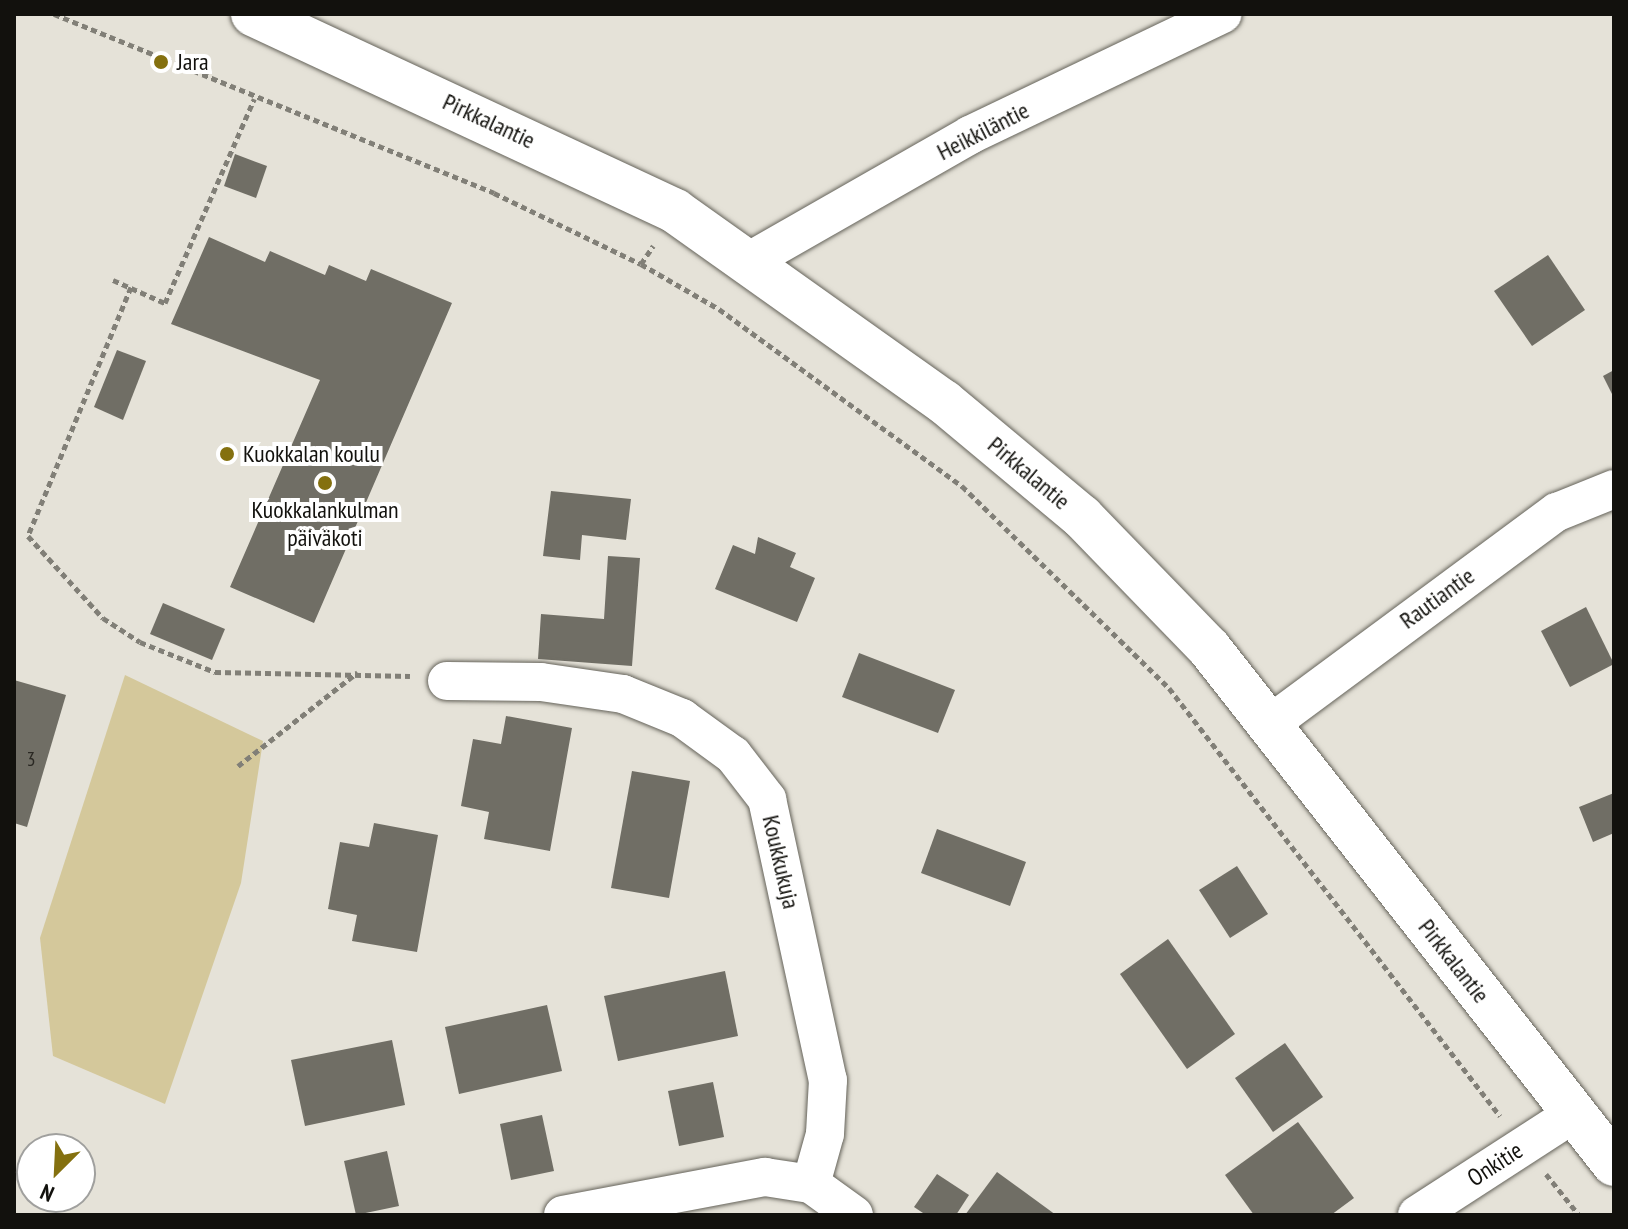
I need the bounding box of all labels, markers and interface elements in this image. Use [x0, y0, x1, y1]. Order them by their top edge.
place label: Jara [177, 48, 209, 76]
marker: Jara [152, 53, 170, 71]
street label: Pirkkalantie [438, 87, 540, 155]
street label: Heikkiläntie [932, 96, 1034, 166]
street label: Pirkkalantie [982, 430, 1076, 516]
place label: Kuokkalan koulu [243, 440, 380, 468]
marker: Kuokkalan koulu [218, 445, 236, 463]
marker: Kuokkalankulman päiväkoti [316, 474, 334, 492]
place label: Kuokkalankulman päiväkoti [251, 496, 399, 552]
street label: Rautiantie [1394, 561, 1480, 635]
house number: 3 [27, 747, 35, 771]
street label: Koukkukuja [756, 812, 806, 912]
street label: Pirkkalantie [1412, 913, 1496, 1009]
north arrow [16, 1133, 96, 1213]
street label: Onkitie [1462, 1136, 1528, 1192]
text: N [36, 1178, 58, 1208]

